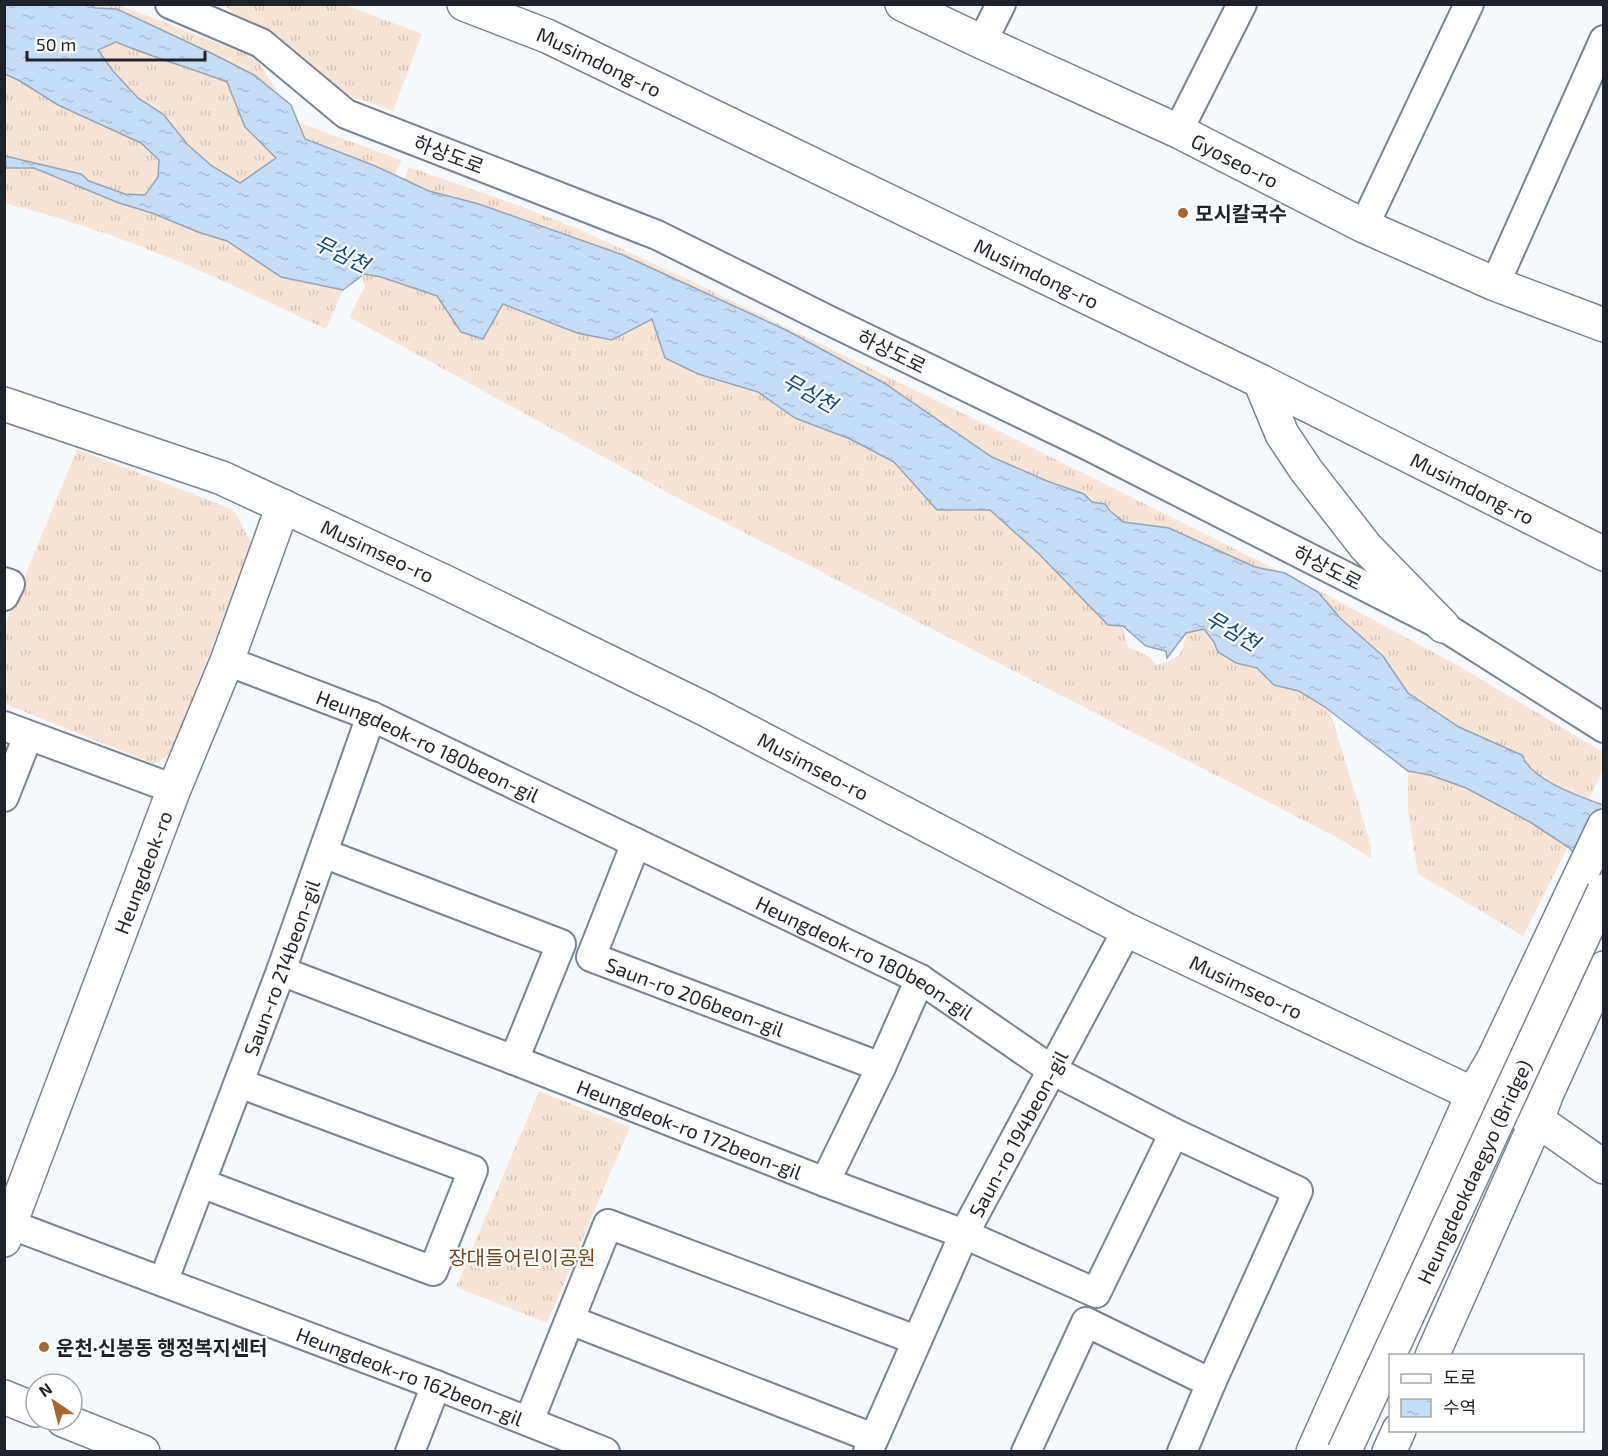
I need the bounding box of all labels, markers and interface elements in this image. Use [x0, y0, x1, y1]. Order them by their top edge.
street label: Musimdong-ro [534, 21, 665, 102]
scale bar [27, 24, 206, 62]
text: 50 m [36, 33, 76, 55]
street label: Gyoseo-ro [1187, 128, 1283, 192]
street label: 하상도로 [410, 130, 488, 178]
place label: 모시칼국수 [1195, 201, 1287, 225]
marker: 모시칼국수 [1176, 206, 1190, 220]
water label: 무심천 [310, 229, 376, 278]
street label: Musimdong-ro [971, 233, 1103, 313]
street label: 하상도로 [854, 324, 930, 378]
water label: 무심천 [779, 367, 844, 418]
street label: Musimdong-ro [1407, 447, 1538, 529]
street label: Musimseo-ro [317, 514, 438, 587]
street label: 하상도로 [1290, 540, 1366, 594]
water label: 무심천 [1202, 605, 1267, 657]
street label: Heungdeok-ro 180beon-gil [313, 684, 543, 807]
street label: Musimseo-ro [754, 727, 873, 805]
street label: Heungdeok-ro [109, 807, 177, 937]
street label: Saun-ro 214beon-gil [238, 876, 324, 1059]
street label: Heungdeok-ro 180beon-gil [752, 890, 978, 1024]
street label: Musimseo-ro [1186, 950, 1307, 1024]
street label: Saun-ro 206beon-gil [603, 952, 788, 1041]
street label: Saun-ro 194beon-gil [963, 1046, 1072, 1221]
street label: Heungdeokdaegyo (Bridge) [1412, 1056, 1536, 1287]
street label: Heungdeok-ro 172beon-gil [574, 1074, 806, 1184]
park label: 장대들어린이공원 [448, 1245, 596, 1269]
street label: Heungdeok-ro 162beon-gil [293, 1321, 527, 1430]
place label: 운천·신봉동 행정복지센터 [56, 1335, 268, 1359]
marker: 운천·신봉동 행정복지센터 [37, 1340, 51, 1354]
legend [1389, 1354, 1584, 1432]
text: 도로 [1443, 1366, 1476, 1388]
north arrow [24, 1372, 84, 1432]
text: N [35, 1378, 55, 1400]
text: 수역 [1443, 1396, 1476, 1418]

